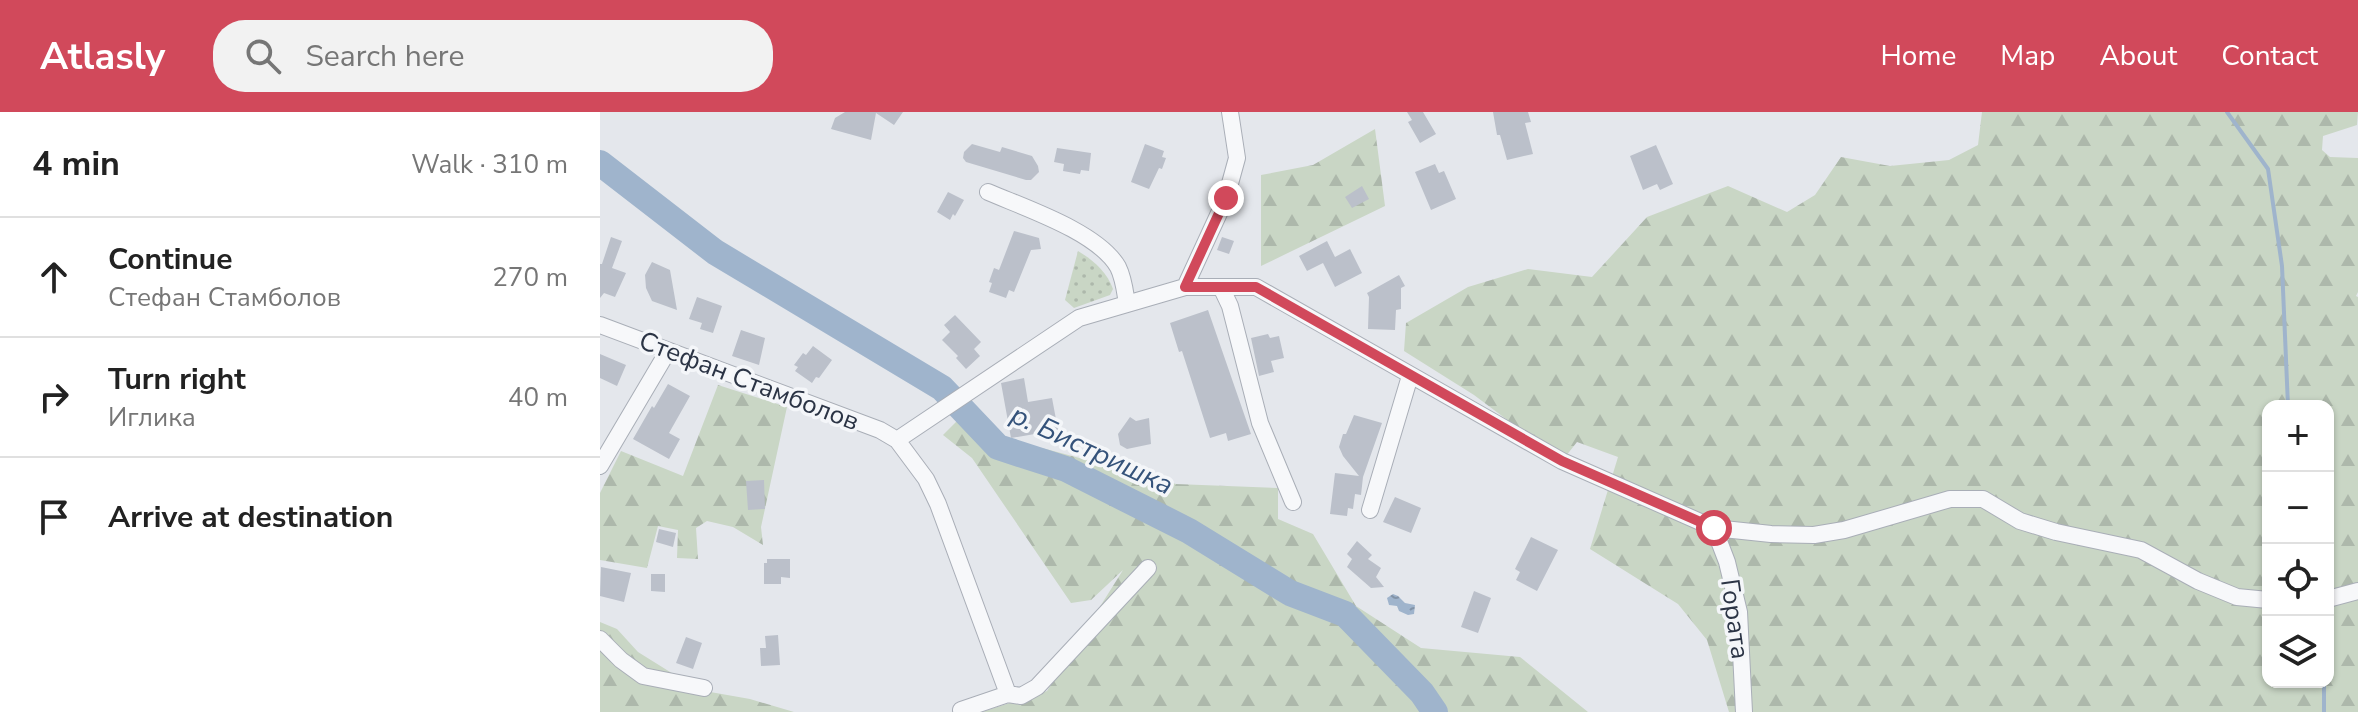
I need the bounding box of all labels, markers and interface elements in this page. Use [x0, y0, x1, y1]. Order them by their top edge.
search box [213, 20, 773, 92]
text: Atlasly [40, 31, 165, 82]
icon: search [241, 34, 285, 78]
text: Search here [305, 36, 464, 77]
text: Home [1881, 37, 1956, 75]
text: Map [2000, 37, 2055, 75]
text: About [2099, 37, 2177, 75]
text: Contact [2221, 37, 2318, 75]
text: 4 min [32, 141, 120, 187]
text: Walk · 310 m [411, 147, 568, 182]
route end [1208, 180, 1244, 216]
text: Continue [108, 239, 233, 280]
icon: ahead [32, 255, 76, 299]
text: 270 m [492, 260, 568, 295]
text: Стефан Стамболов [108, 280, 341, 315]
street label: Стефан Стамболов [634, 323, 864, 439]
text: Turn right [108, 359, 246, 400]
icon: right [32, 375, 76, 419]
text: 40 m [508, 380, 568, 415]
water label: р. Бистришка [1005, 396, 1179, 504]
text: Иглика [108, 400, 196, 435]
map controls [2262, 400, 2334, 688]
button: + [2262, 400, 2334, 472]
button: − [2262, 472, 2334, 544]
icon: arrive [32, 495, 76, 539]
text: Arrive at destination [108, 497, 393, 538]
route start [1696, 510, 1732, 546]
button: locate [2262, 544, 2334, 616]
street label: Гората [1712, 577, 1758, 661]
button: layers [2262, 616, 2334, 688]

